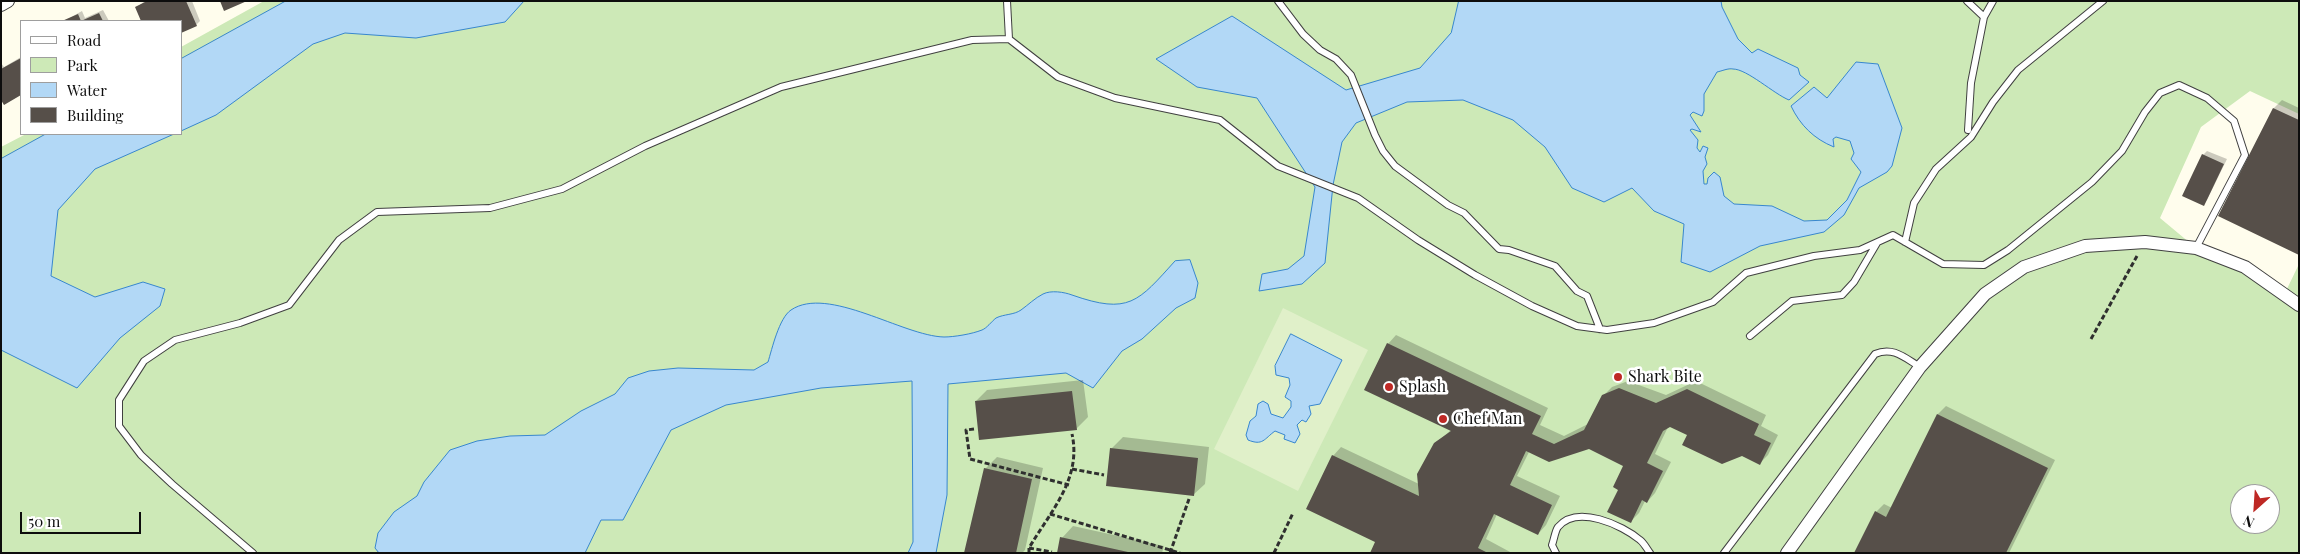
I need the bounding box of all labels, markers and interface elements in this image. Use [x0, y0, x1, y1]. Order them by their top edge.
legend [20, 20, 182, 135]
text: Road [67, 30, 101, 50]
text: Park [67, 55, 98, 75]
text: Water [67, 80, 107, 100]
text: Building [67, 105, 123, 125]
place label: Shark Bite [1628, 367, 1702, 387]
marker: Shark Bite [1612, 371, 1624, 383]
place label: Splash [1399, 377, 1446, 397]
marker: Splash [1383, 381, 1395, 393]
place label: Chef Man [1453, 409, 1522, 429]
marker: Chef Man [1437, 413, 1449, 425]
north arrow [2230, 484, 2280, 534]
scale bar [22, 502, 144, 534]
text: 50 m [28, 511, 60, 531]
text: N [2240, 511, 2257, 533]

